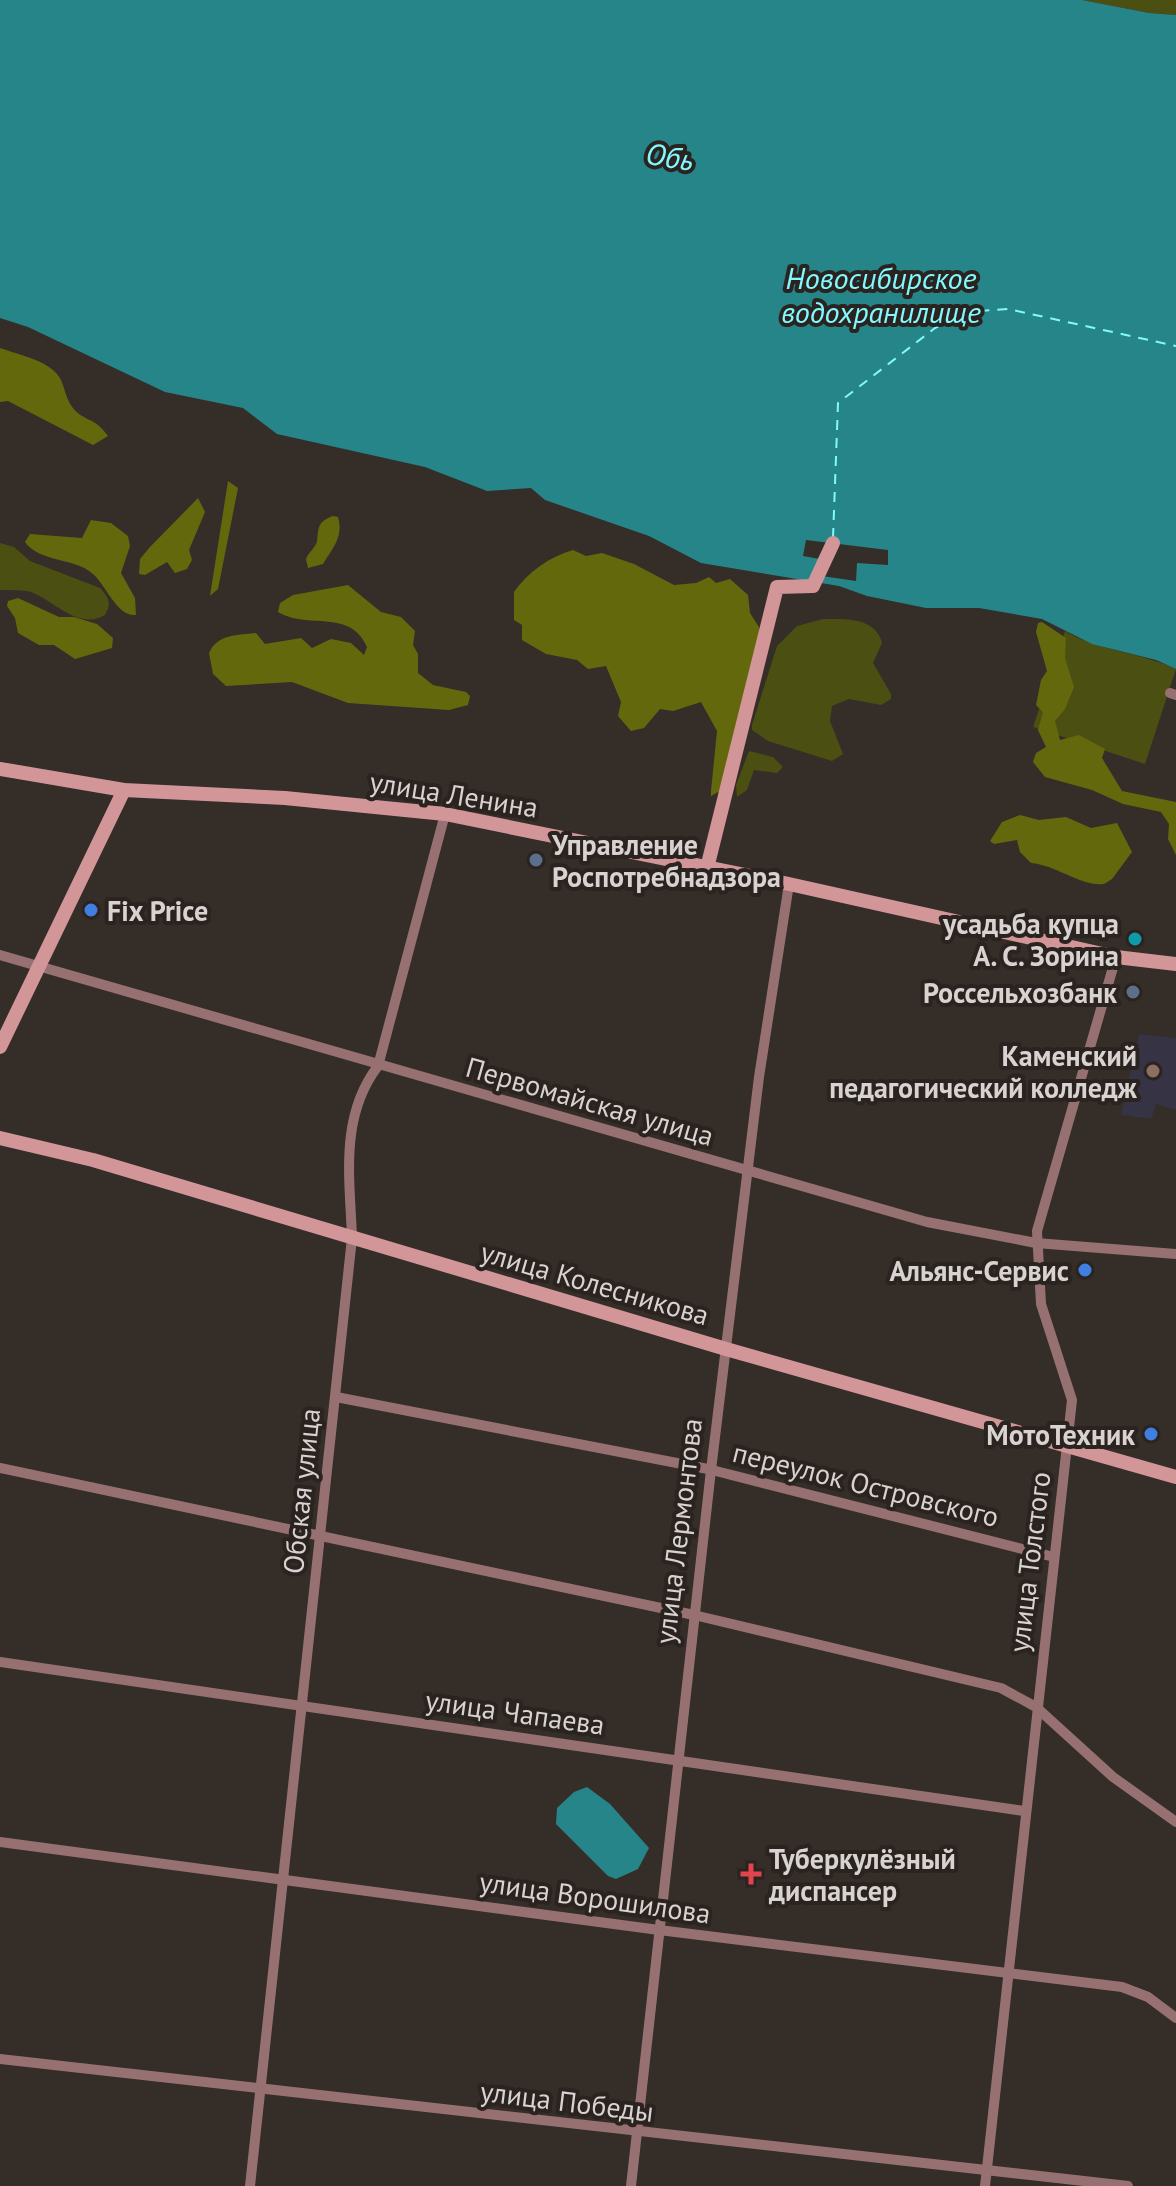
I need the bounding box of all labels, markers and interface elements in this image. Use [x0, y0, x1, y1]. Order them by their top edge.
water label: Обь [643, 133, 697, 179]
water label: Новосибирское водохранилище [781, 258, 981, 331]
street label: улица Ленина [367, 762, 541, 826]
place label: Управление Роспотребнадзора [551, 826, 781, 895]
marker: Управление Роспотребнадзора [527, 851, 545, 869]
place label: Fix Price [107, 892, 208, 929]
marker: Fix Price [82, 901, 100, 919]
place label: усадьба купца А. С. Зорина [942, 905, 1119, 974]
marker: усадьба купца А. С. Зорина [1126, 930, 1144, 948]
place label: Россельхозбанк [923, 974, 1117, 1011]
marker: Россельхозбанк [1124, 983, 1142, 1001]
place label: Каменский педагогический колледж [829, 1037, 1138, 1106]
street label: Первомайская улица [462, 1048, 718, 1154]
marker: Каменский педагогический колледж [1144, 1062, 1162, 1080]
street label: улица Колесникова [477, 1233, 713, 1333]
place label: Альянс-Сервис [889, 1252, 1069, 1289]
marker: Альянс-Сервис [1076, 1261, 1094, 1279]
street label: Обская улица [274, 1406, 328, 1576]
street label: улица Лермонтова [646, 1416, 710, 1646]
place label: МотоТехник [986, 1416, 1135, 1453]
marker: МотоТехник [1142, 1425, 1160, 1443]
street label: переулок Островского [729, 1433, 1003, 1535]
street label: улица Толстого [1000, 1470, 1058, 1654]
street label: улица Чапаева [423, 1681, 607, 1743]
place label: Туберкулёзный диспансер [768, 1840, 956, 1909]
street label: улица Ворошилова [477, 1862, 713, 1932]
marker: Туберкулёзный диспансер [740, 1863, 762, 1885]
street label: улица Победы [478, 2072, 656, 2130]

